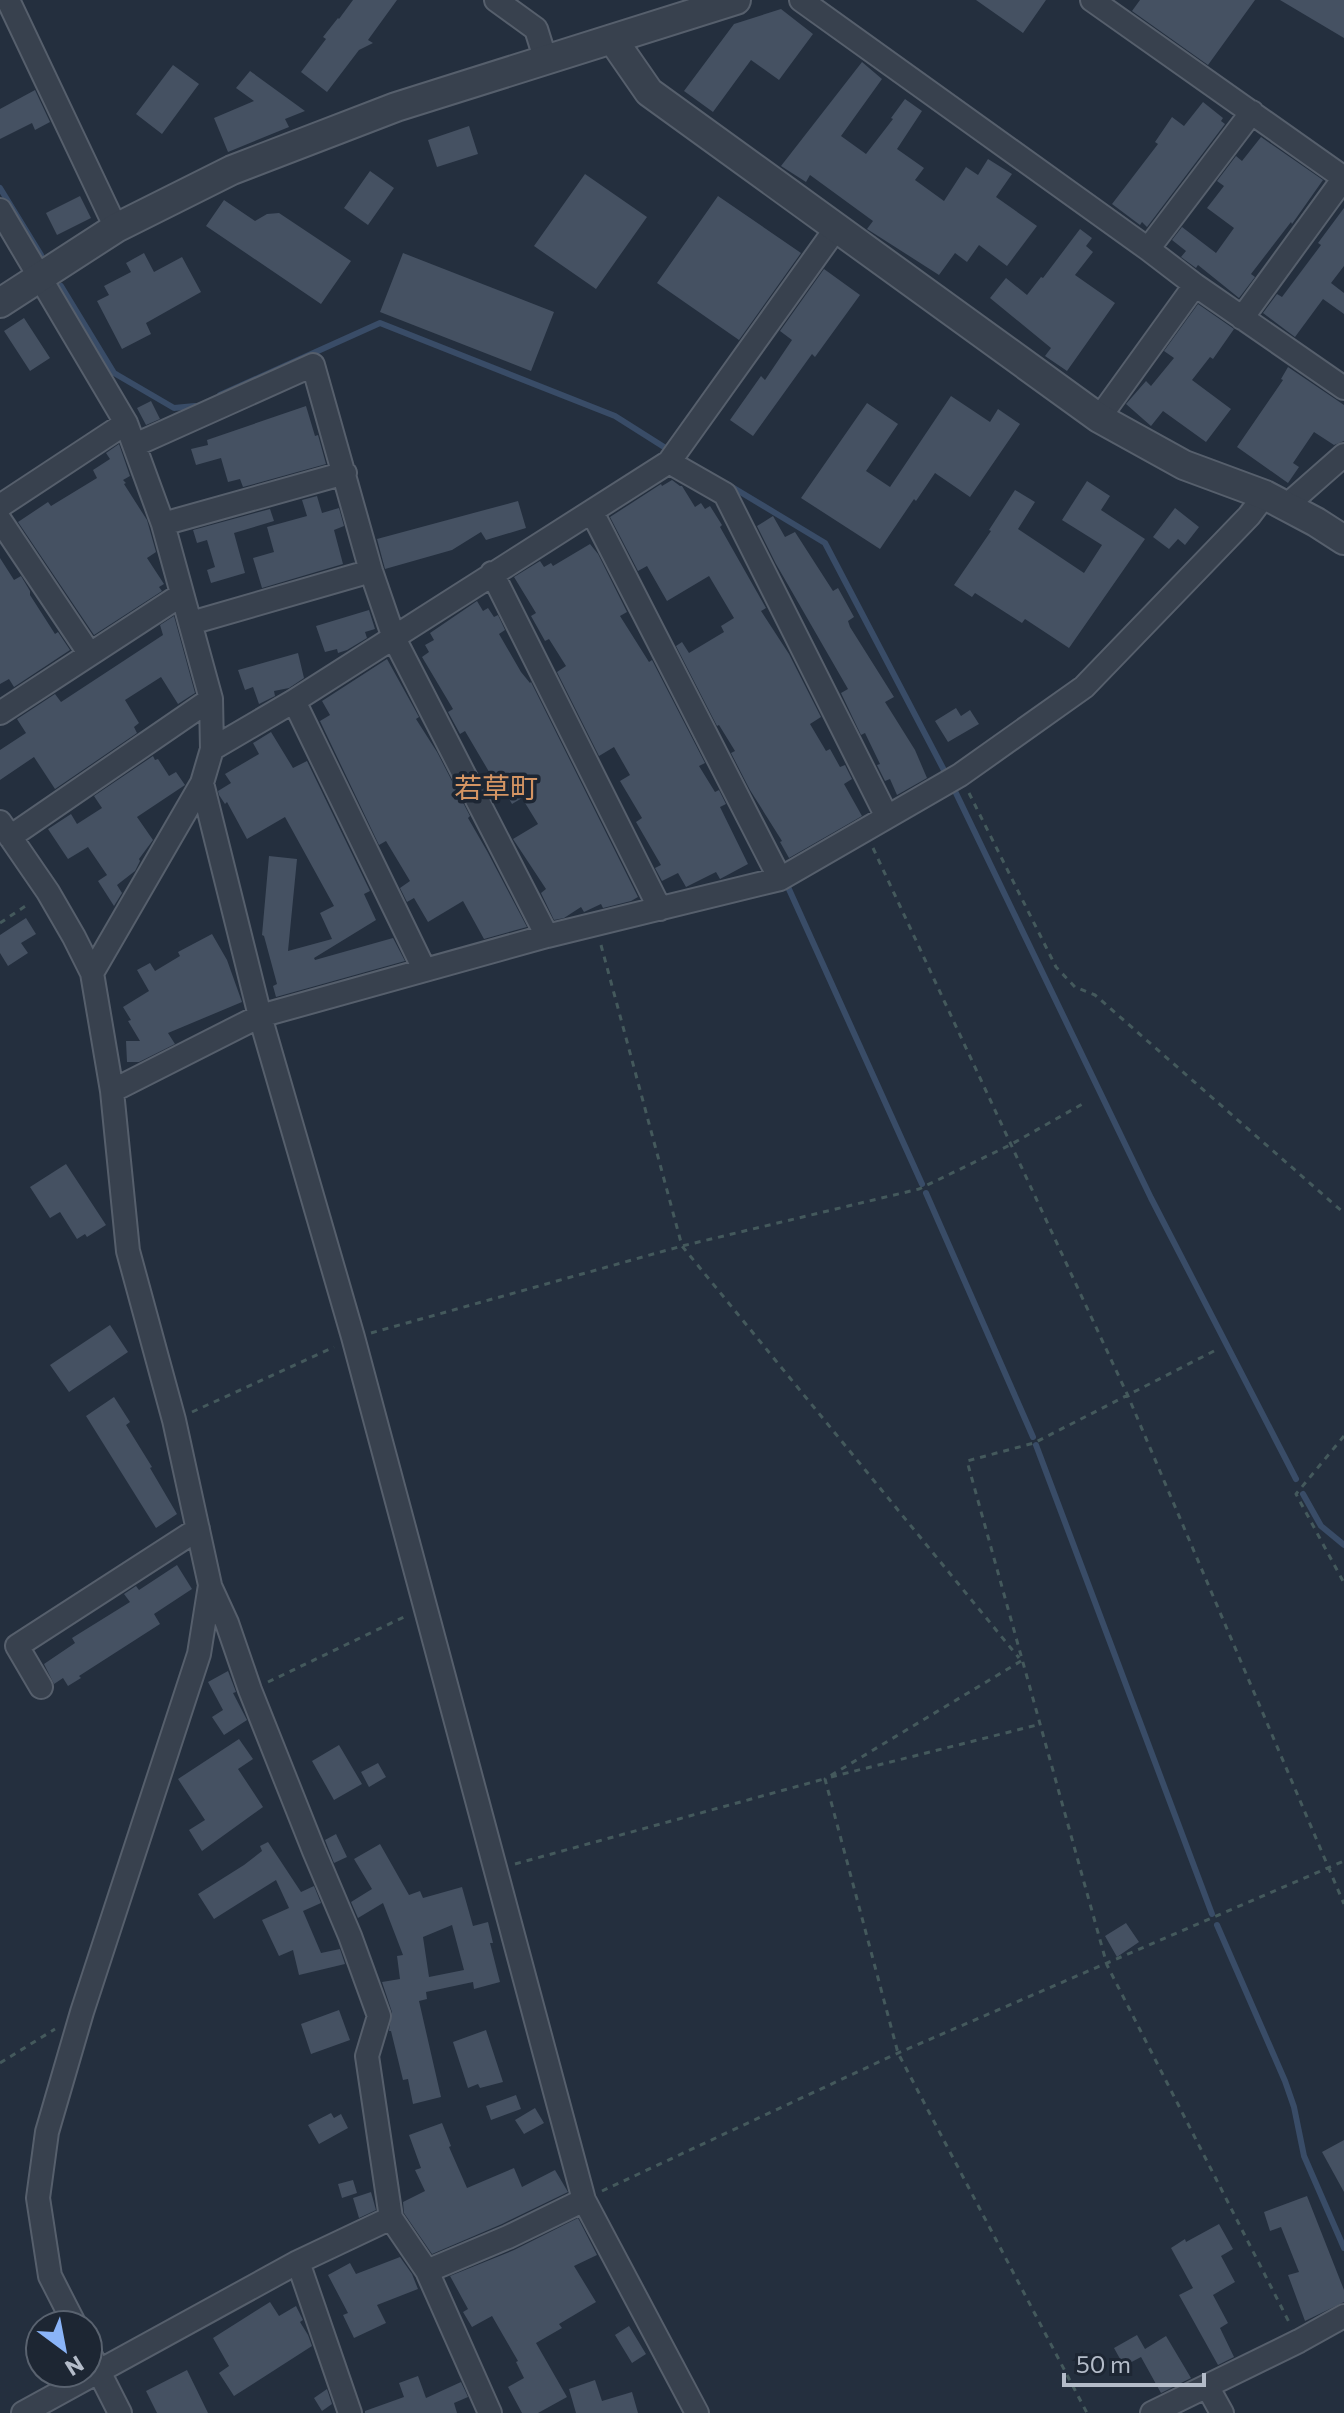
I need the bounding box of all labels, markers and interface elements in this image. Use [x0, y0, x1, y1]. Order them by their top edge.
district label: 若草町 [454, 770, 538, 804]
north arrow [24, 2309, 104, 2389]
scale bar [1064, 2337, 1204, 2387]
text: 50 m [1076, 2349, 1131, 2378]
text: N [61, 2351, 89, 2382]

